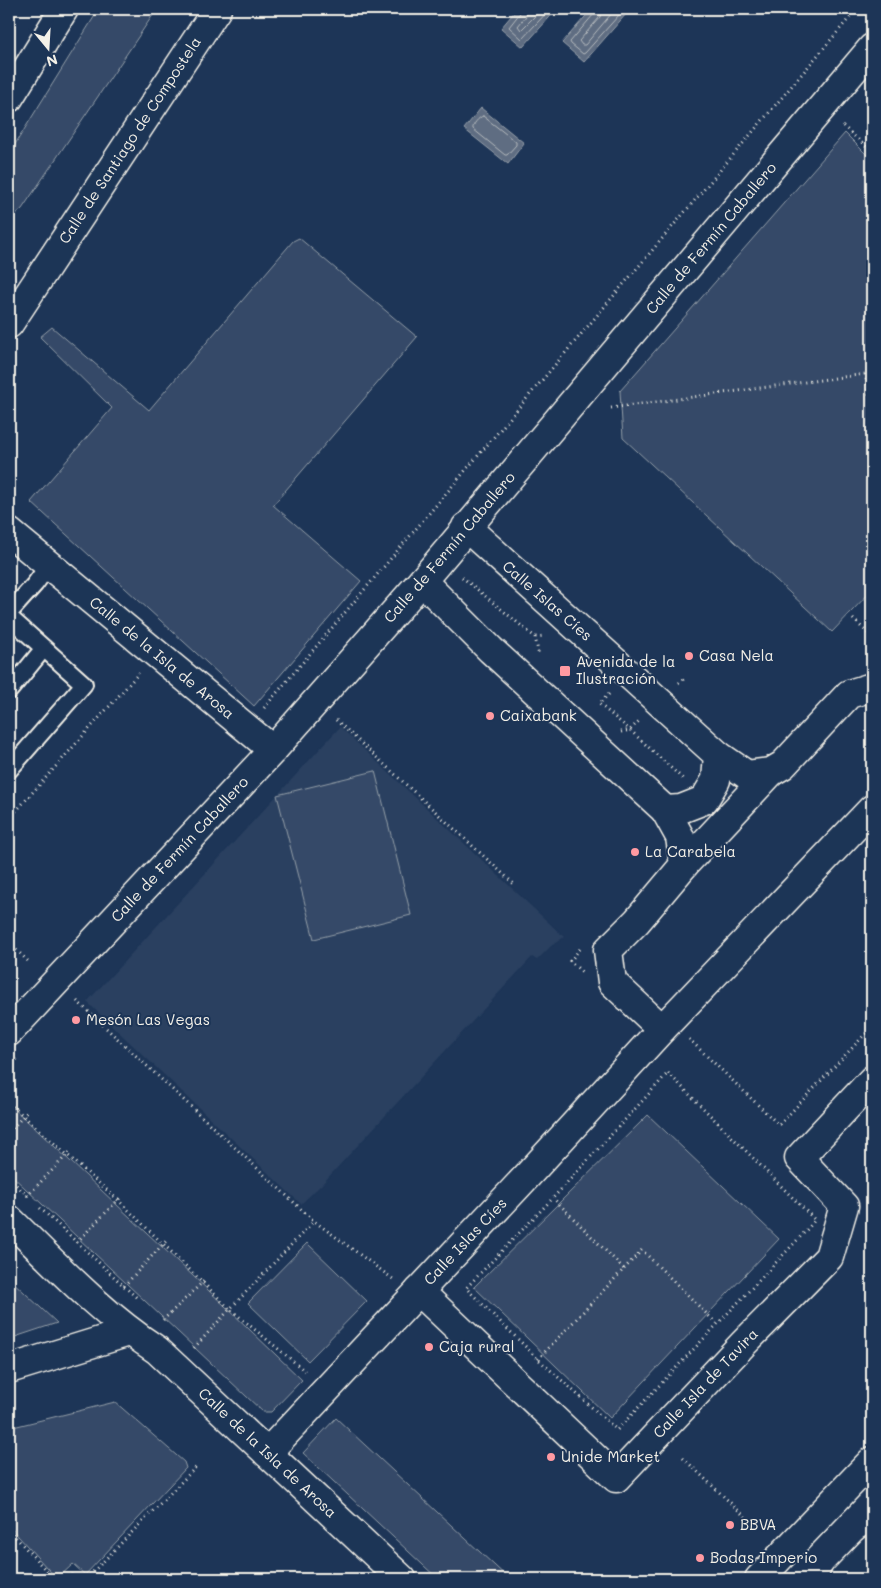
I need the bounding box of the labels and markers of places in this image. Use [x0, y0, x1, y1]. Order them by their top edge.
place label: Casa Nela [699, 645, 774, 665]
marker: Casa Nela [683, 650, 695, 662]
place label: Avenida de la Ilustración [576, 651, 675, 688]
marker: Avenida de la Ilustración [558, 664, 572, 678]
place label: Caixabank [500, 705, 577, 725]
marker: Caixabank [484, 710, 496, 722]
place label: La Carabela [645, 841, 736, 861]
marker: La Carabela [629, 846, 641, 858]
place label: Mesón Las Vegas [86, 1009, 210, 1029]
marker: Mesón Las Vegas [70, 1014, 82, 1026]
place label: Caja rural [439, 1336, 515, 1356]
marker: Caja rural [423, 1341, 435, 1353]
place label: Unide Market [561, 1446, 660, 1466]
marker: Unide Market [545, 1451, 557, 1463]
place label: BBVA [740, 1514, 776, 1534]
marker: BBVA [724, 1519, 736, 1531]
place label: Bodas Imperio [710, 1547, 817, 1567]
marker: Bodas Imperio [694, 1552, 706, 1564]

